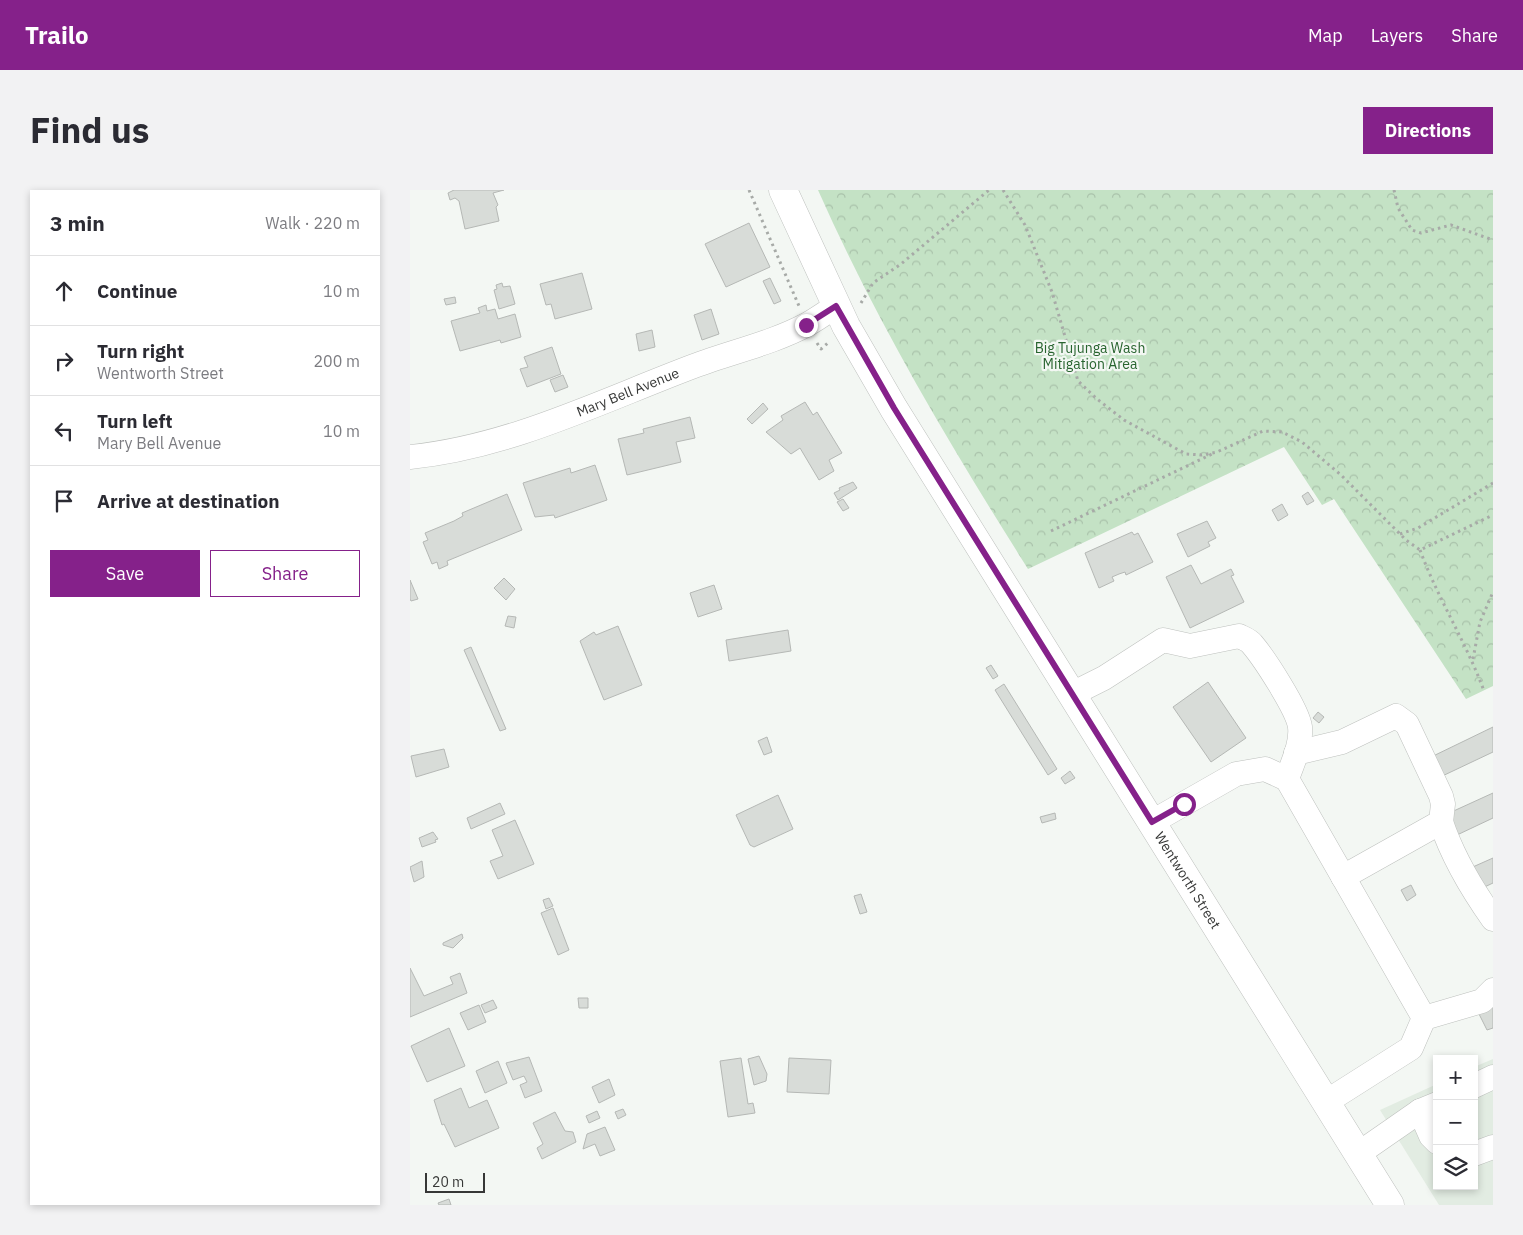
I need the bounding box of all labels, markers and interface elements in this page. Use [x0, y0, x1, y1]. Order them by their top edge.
text: Trailo [25, 19, 89, 51]
text: Map [1308, 24, 1343, 47]
text: Layers [1371, 24, 1423, 47]
text: Share [1451, 24, 1498, 47]
text: Find us [30, 107, 149, 153]
button: Directions [1363, 107, 1493, 154]
text: 3 min [50, 209, 105, 237]
text: Walk · 220 m [265, 213, 360, 233]
icon: ahead [50, 277, 78, 305]
text: Continue [97, 279, 177, 303]
text: 10 m [323, 281, 360, 301]
route end [795, 314, 818, 337]
text: Turn right [97, 339, 184, 363]
park label: Big Tujunga Wash Mitigation Area [1035, 339, 1145, 373]
icon: right [50, 347, 78, 375]
text: 200 m [313, 351, 360, 371]
text: Wentworth Street [97, 363, 224, 383]
street label: Mary Bell Avenue [574, 363, 682, 421]
text: Turn left [97, 409, 173, 433]
icon: left [50, 417, 78, 445]
text: 10 m [323, 421, 360, 441]
text: Mary Bell Avenue [97, 433, 221, 453]
icon: arrive [50, 487, 78, 515]
text: Arrive at destination [97, 489, 280, 513]
button: Save [50, 550, 200, 597]
button: Share [210, 550, 360, 597]
route start [1173, 793, 1196, 816]
street label: Wentworth Street [1151, 828, 1225, 932]
map controls [1433, 1055, 1478, 1190]
button: + [1433, 1055, 1478, 1100]
button: − [1433, 1100, 1478, 1145]
button: layers [1433, 1145, 1478, 1190]
scale bar [425, 1170, 485, 1193]
text: 20 m [432, 1173, 464, 1191]

